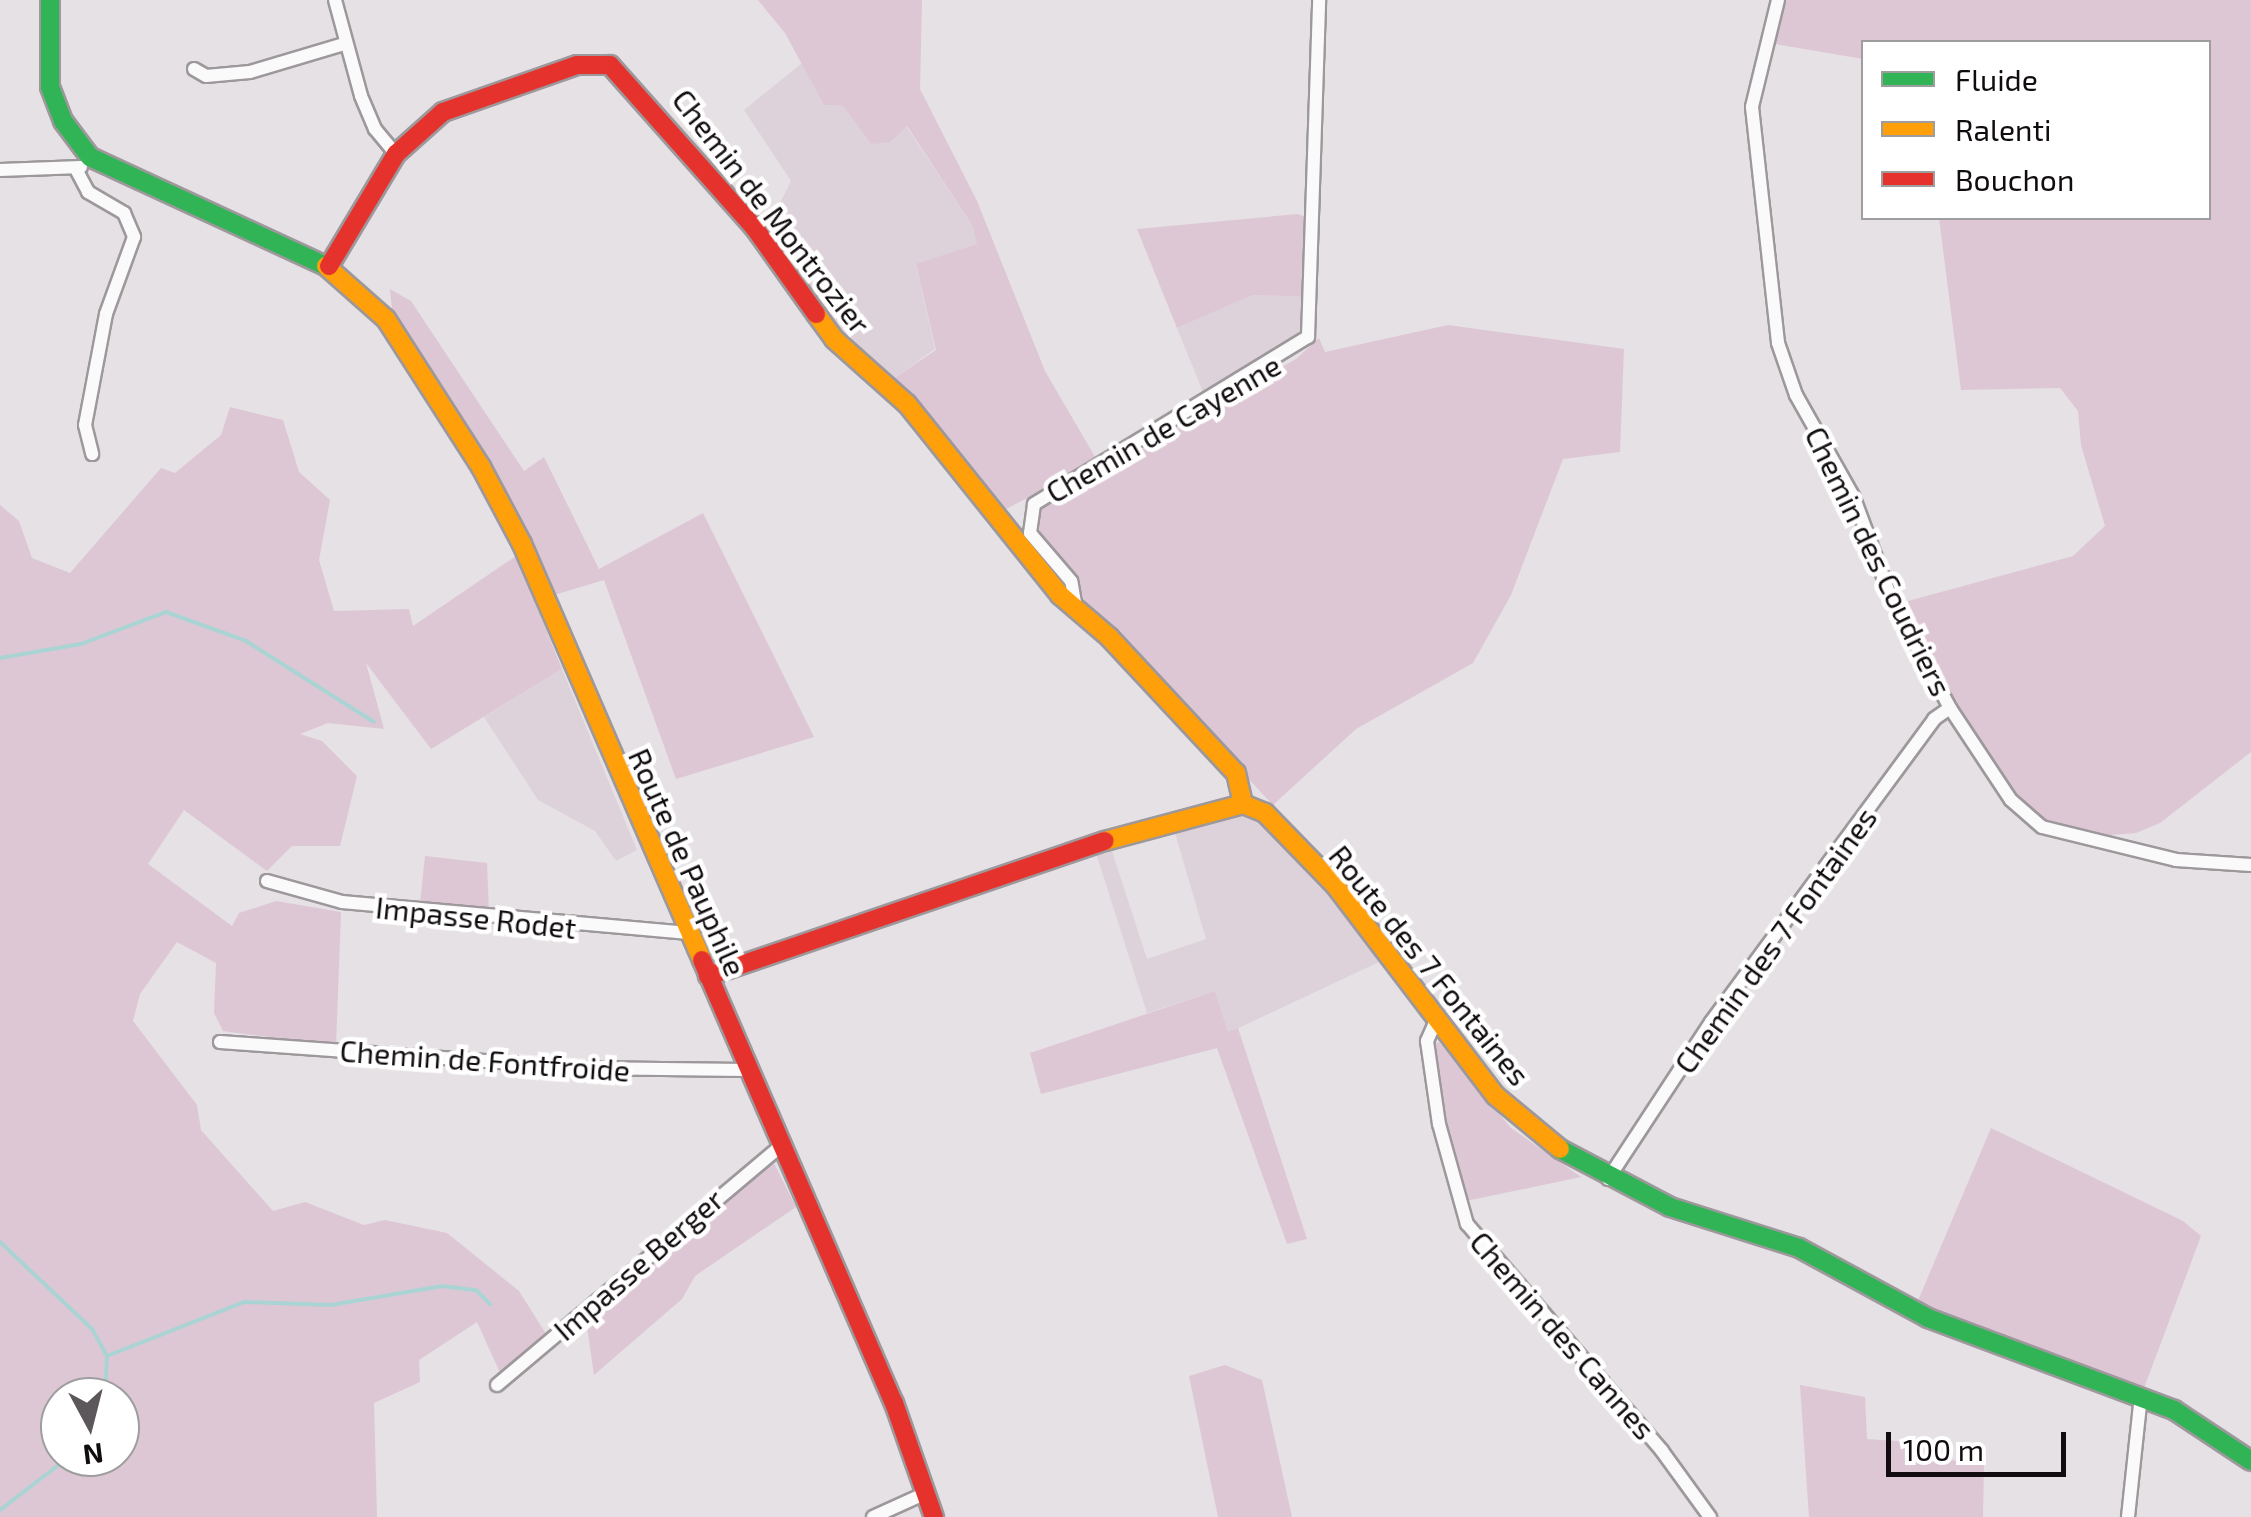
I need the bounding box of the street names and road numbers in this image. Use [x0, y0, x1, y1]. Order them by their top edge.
street label: Chemin de Montrozier [665, 82, 879, 340]
street label: Chemin de Cayenne [1039, 346, 1287, 510]
street label: Chemin des Coudriers [1798, 421, 1960, 701]
street label: Route de Pauphile [622, 743, 754, 981]
street label: Chemin des 7 Fontaines [1666, 800, 1884, 1080]
street label: Route des 7 Fontaines [1322, 838, 1538, 1092]
street label: Impasse Rodet [374, 889, 578, 945]
street label: Chemin de Fontfroide [339, 1032, 631, 1088]
street label: Impasse Berger [546, 1181, 730, 1347]
street label: Chemin des Cannes [1463, 1224, 1663, 1446]

